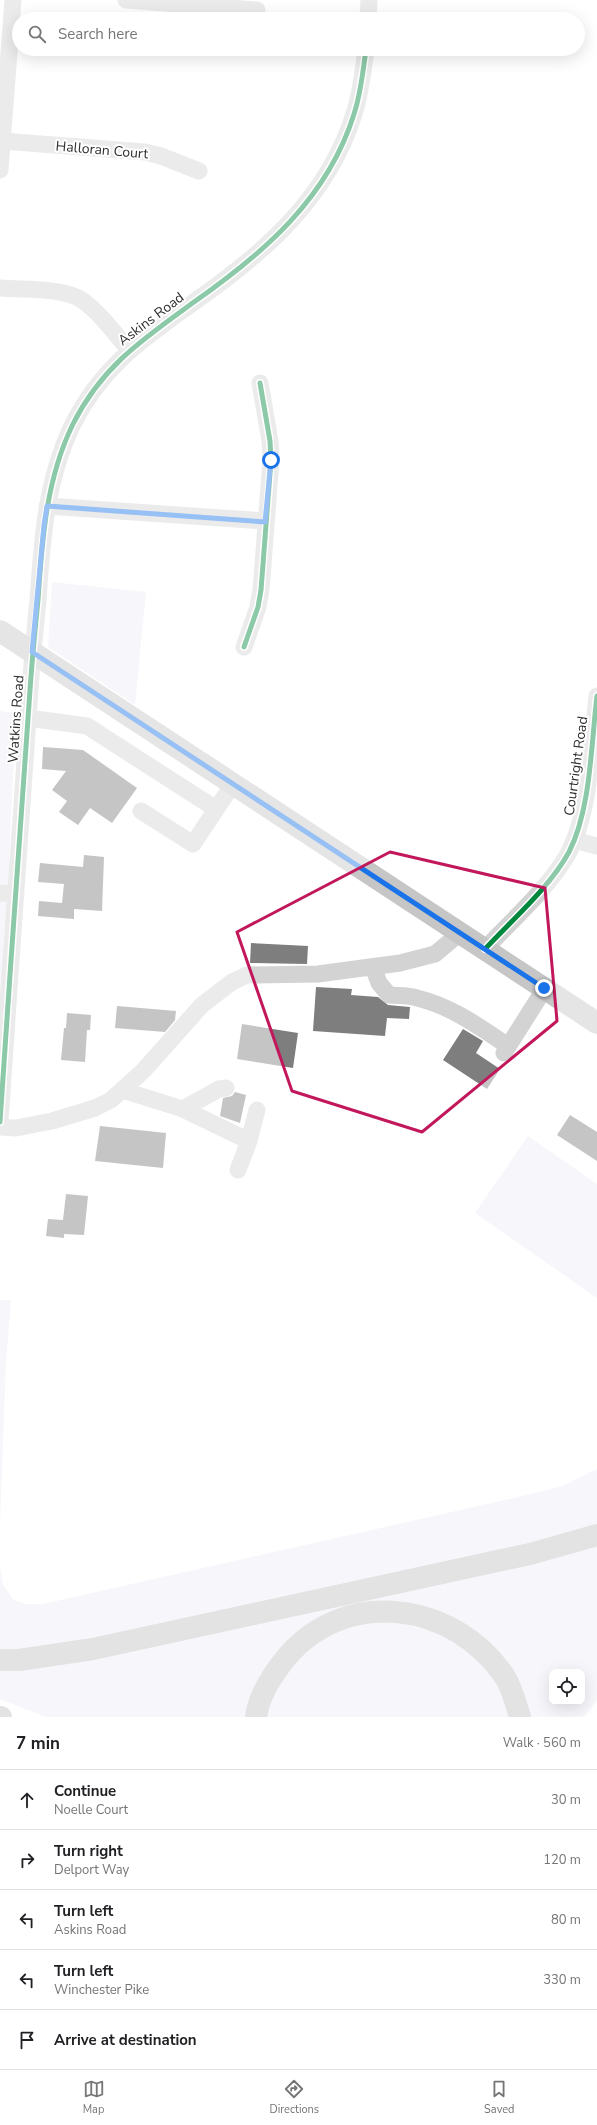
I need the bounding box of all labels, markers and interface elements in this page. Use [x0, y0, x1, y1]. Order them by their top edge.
search box [12, 12, 585, 56]
icon: search [26, 23, 48, 45]
text: Search here [58, 24, 138, 44]
street label: Halloran Court [55, 136, 149, 164]
street label: Askins Road [114, 288, 188, 350]
route start [262, 451, 280, 469]
street label: Watkins Road [3, 674, 29, 764]
street label: Courtright Road [560, 715, 592, 817]
route end [535, 979, 553, 997]
map controls [549, 1669, 585, 1705]
button: locate [549, 1669, 585, 1705]
text: 7 min [16, 1732, 60, 1755]
text: Walk · 560 m [503, 1734, 581, 1752]
text: Continue [54, 1781, 116, 1801]
icon: ahead [16, 1789, 38, 1811]
text: 30 m [551, 1791, 581, 1809]
text: Noelle Court [54, 1801, 128, 1819]
text: Turn right [54, 1841, 123, 1861]
icon: right [16, 1849, 38, 1871]
text: 120 m [543, 1851, 581, 1869]
text: Delport Way [54, 1861, 129, 1879]
text: Turn left [54, 1901, 113, 1921]
icon: left [16, 1909, 38, 1931]
text: 80 m [551, 1911, 581, 1929]
text: Askins Road [54, 1921, 126, 1939]
text: Turn left [54, 1961, 113, 1981]
icon: left [16, 1969, 38, 1991]
text: 330 m [543, 1971, 581, 1989]
text: Winchester Pike [54, 1981, 149, 1999]
icon: arrive [16, 2029, 38, 2051]
text: Arrive at destination [54, 2030, 197, 2050]
tab: Map [83, 2078, 105, 2117]
tab: Directions [270, 2078, 319, 2117]
tab: Saved [484, 2078, 514, 2117]

